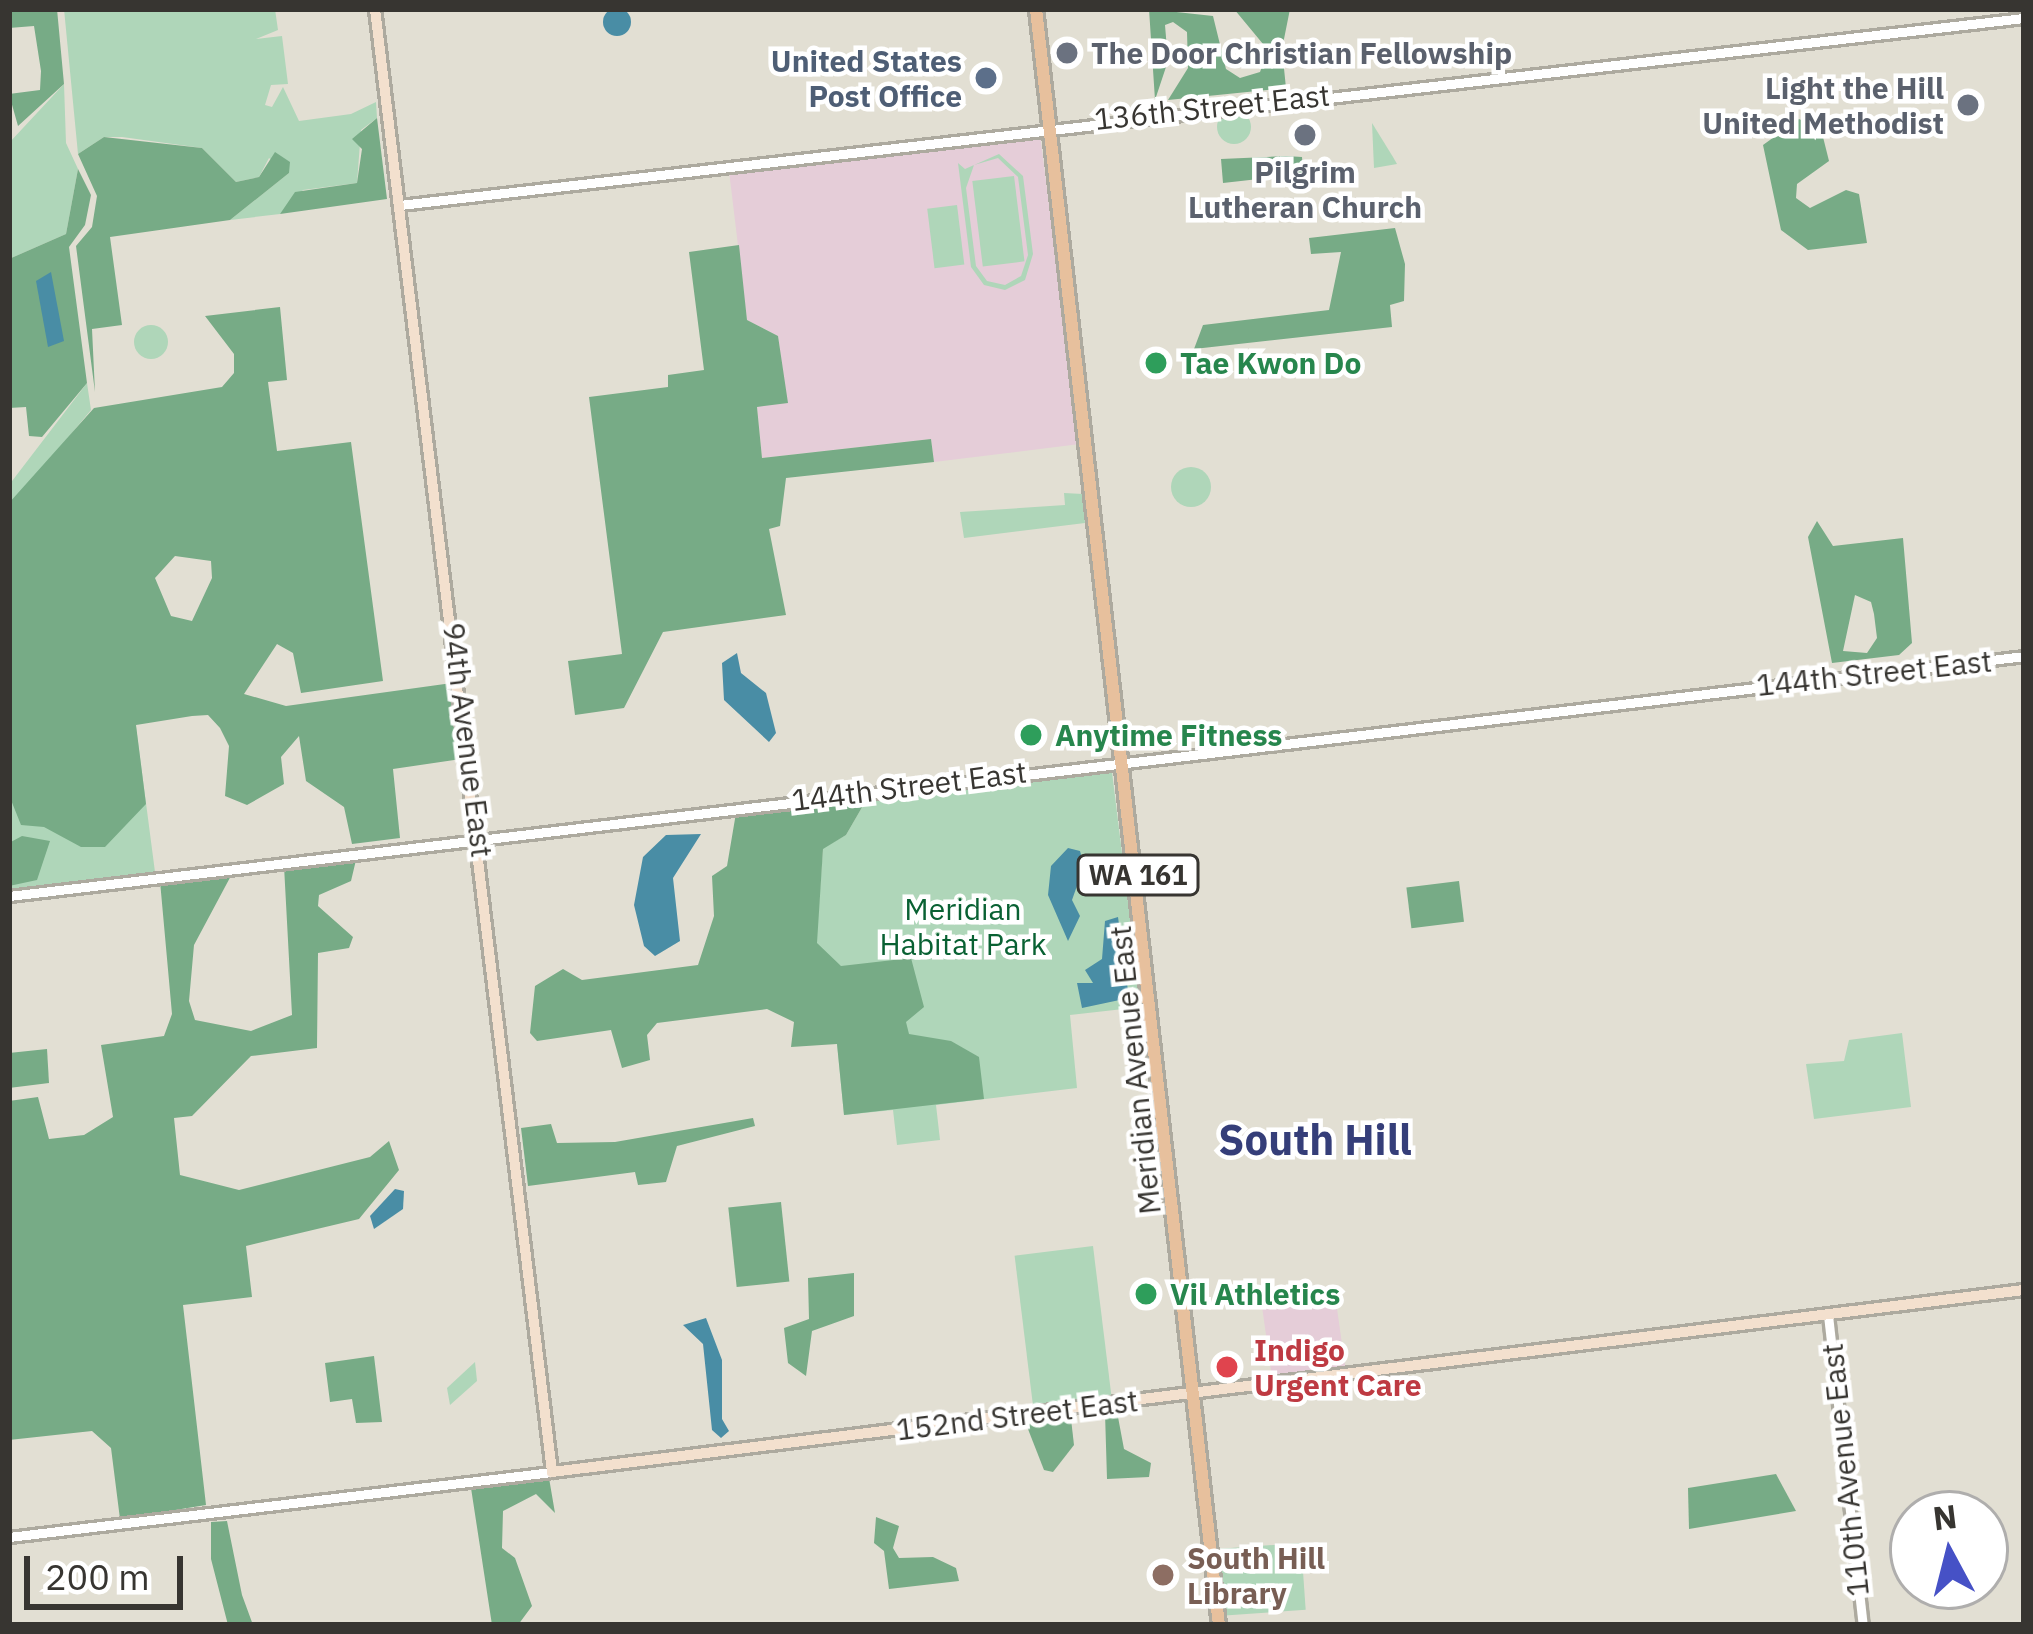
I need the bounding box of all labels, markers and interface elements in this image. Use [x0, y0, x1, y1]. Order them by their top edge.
place label: The Door Christian Fellowship [1091, 35, 1512, 71]
marker: The Door Christian Fellowship [1054, 40, 1080, 66]
place label: United States Post Office [771, 43, 962, 113]
marker: United States Post Office [973, 65, 999, 91]
place label: Light the Hill United Methodist [1702, 70, 1944, 140]
street label: 136th Street East [1093, 77, 1331, 137]
marker: Light the Hill United Methodist [1955, 92, 1981, 118]
marker: Pilgrim Lutheran Church [1292, 122, 1318, 148]
place label: Pilgrim Lutheran Church [1188, 154, 1422, 225]
place label: Tae Kwon Do [1180, 345, 1361, 381]
marker: Tae Kwon Do [1143, 350, 1169, 376]
street label: 94th Avenue East [436, 621, 500, 859]
street label: 144th Street East [1755, 643, 1993, 703]
place label: Anytime Fitness [1055, 717, 1282, 753]
marker: Anytime Fitness [1018, 722, 1044, 748]
street label: 144th Street East [789, 754, 1029, 818]
road number: WA 161 [1075, 854, 1201, 896]
park label: Meridian Habitat Park [879, 891, 1047, 962]
street label: Meridian Avenue East [1102, 924, 1168, 1216]
district label: South Hill [1218, 1115, 1412, 1165]
place label: Vil Athletics [1170, 1276, 1340, 1312]
marker: Vil Athletics [1133, 1281, 1159, 1307]
place label: Indigo Urgent Care [1254, 1332, 1422, 1402]
street label: 110th Avenue East [1814, 1342, 1876, 1598]
marker: Indigo Urgent Care [1211, 1351, 1243, 1383]
street label: 152nd Street East [894, 1382, 1140, 1448]
north arrow [1889, 1490, 2009, 1610]
text: N [1930, 1494, 1959, 1540]
scale bar [30, 1532, 189, 1606]
place label: South Hill Library [1187, 1540, 1325, 1610]
text: 200 m [45, 1553, 150, 1600]
marker: South Hill Library [1150, 1562, 1176, 1588]

